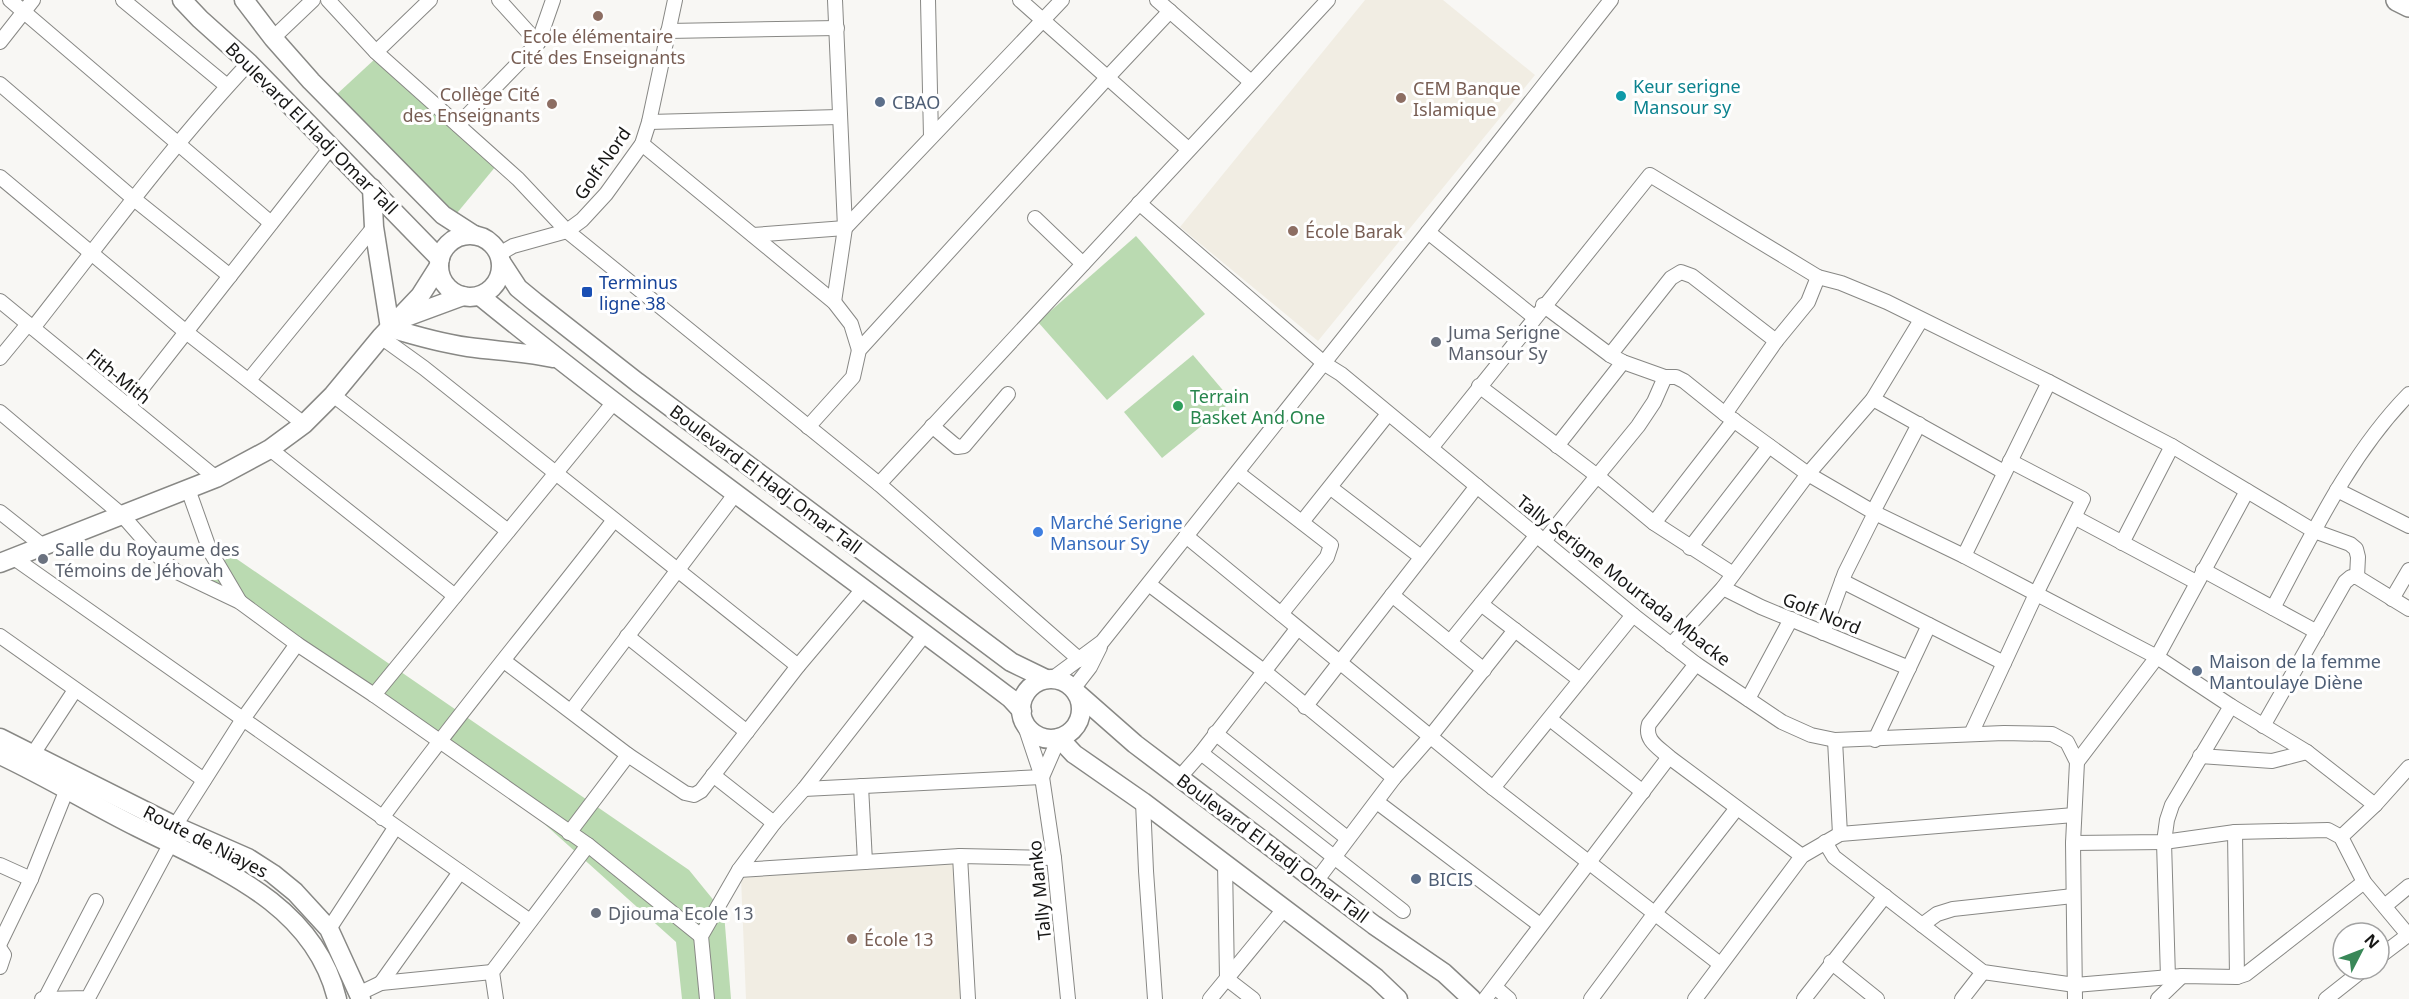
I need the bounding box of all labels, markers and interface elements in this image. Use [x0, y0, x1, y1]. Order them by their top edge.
marker: Ecole élémentaire Cité des Enseignants [591, 9, 605, 23]
place label: Ecole élémentaire Cité des Enseignants [511, 24, 685, 69]
street label: Boulevard El Hadj Omar Tall [221, 37, 403, 219]
place label: Keur serigne Mansour sy [1633, 74, 1741, 119]
place label: CEM Banque Islamique [1413, 76, 1521, 121]
place label: Collège Cité des Enseignants [402, 82, 540, 127]
marker: Keur serigne Mansour sy [1614, 89, 1628, 103]
place label: CBAO [892, 90, 940, 114]
marker: CEM Banque Islamique [1394, 91, 1408, 105]
marker: CBAO [873, 95, 887, 109]
marker: Collège Cité des Enseignants [545, 97, 559, 111]
street label: Golf-Nord [568, 122, 636, 204]
place label: École Barak [1305, 219, 1403, 243]
marker: École Barak [1286, 224, 1300, 238]
place label: Terminus ligne 38 [599, 270, 678, 315]
marker: Terminus ligne 38 [580, 285, 594, 299]
place label: Juma Serigne Mansour Sy [1446, 320, 1560, 365]
marker: Juma Serigne Mansour Sy [1429, 335, 1443, 349]
street label: Fith-Mith [82, 343, 156, 409]
place label: Terrain Basket And One [1190, 384, 1325, 429]
street label: Boulevard El Hadj Omar Tall [665, 399, 867, 559]
marker: Terrain Basket And One [1171, 399, 1185, 413]
street label: Tally Serigne Mourtada Mbacke [1512, 489, 1736, 671]
place label: Marché Serigne Mansour Sy [1050, 510, 1183, 555]
marker: Marché Serigne Mansour Sy [1031, 525, 1045, 539]
place label: Salle du Royaume des Témoins de Jéhovah [55, 537, 240, 582]
marker: Salle du Royaume des Témoins de Jéhovah [36, 552, 50, 566]
street label: Golf Nord [1779, 586, 1865, 640]
place label: Maison de la femme Mantoulaye Diène [2209, 649, 2381, 694]
marker: Maison de la femme Mantoulaye Diène [2190, 664, 2204, 678]
street label: Boulevard El Hadj Omar Tall [1172, 768, 1374, 928]
street label: Route de Niayes [140, 799, 272, 883]
street label: Tally Manko [1022, 839, 1056, 941]
place label: BICIS [1428, 867, 1473, 891]
marker: BICIS [1409, 872, 1423, 886]
place label: Djiouma Ecole 13 [608, 901, 754, 925]
marker: Djiouma Ecole 13 [589, 906, 603, 920]
north arrow [2331, 921, 2391, 981]
place label: École 13 [864, 927, 934, 951]
text: N [2360, 929, 2385, 953]
marker: École 13 [845, 932, 859, 946]

